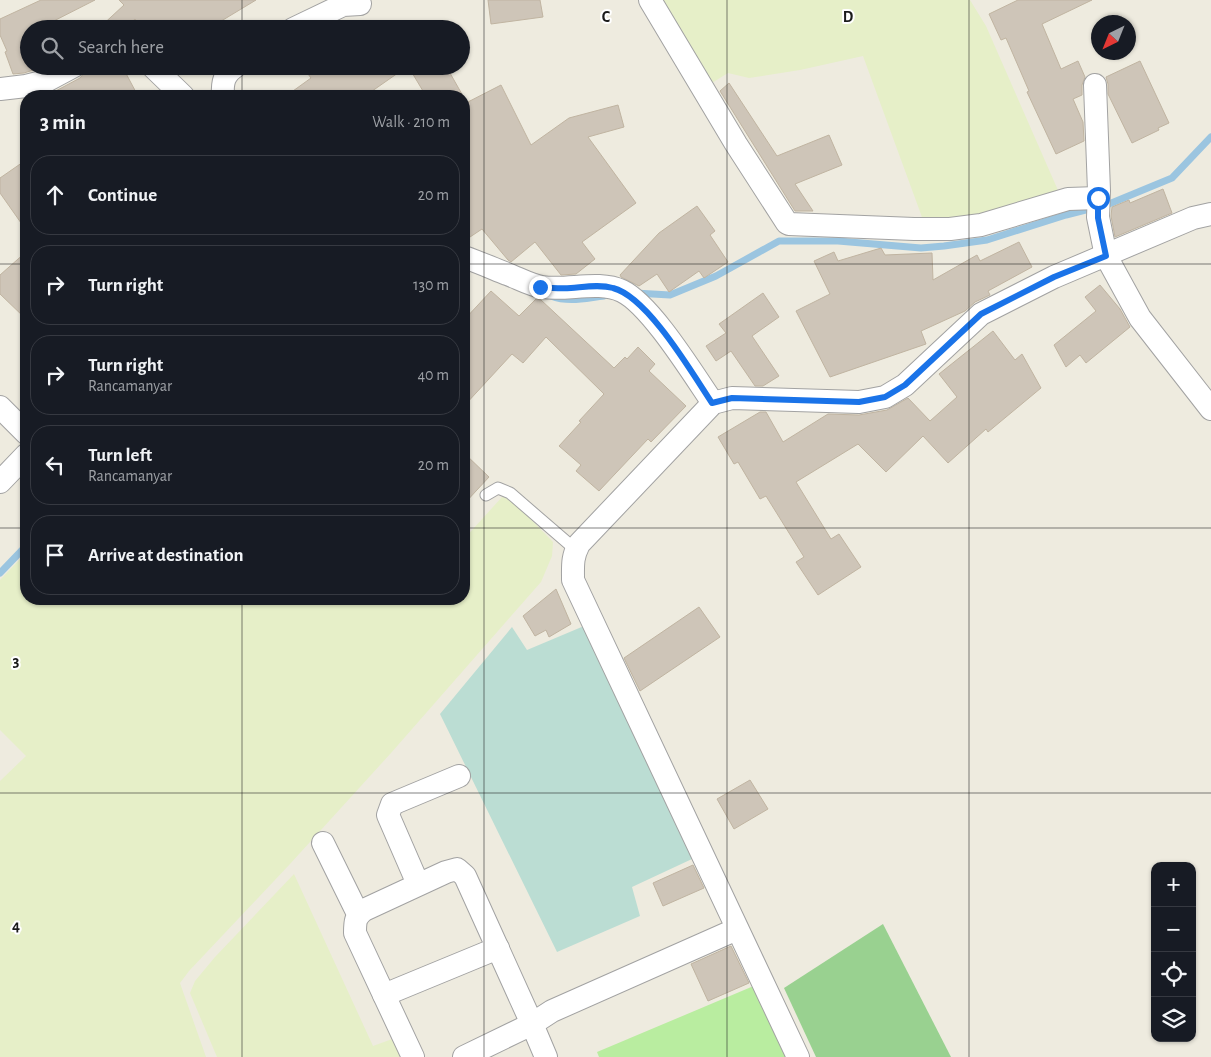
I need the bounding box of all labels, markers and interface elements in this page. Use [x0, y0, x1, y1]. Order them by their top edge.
text: C [602, 9, 611, 25]
text: D [843, 9, 854, 25]
north arrow [1091, 15, 1136, 60]
search box [20, 20, 470, 75]
icon: search [38, 34, 66, 62]
text: Search here [78, 38, 164, 57]
text: 3 min [40, 112, 86, 133]
text: Walk · 210 m [372, 114, 450, 130]
icon: ahead [41, 181, 69, 209]
text: Continue [88, 186, 157, 205]
text: 20 m [418, 187, 449, 203]
route start [1087, 187, 1110, 210]
icon: right [41, 271, 69, 299]
text: Turn right [88, 276, 163, 295]
route end [529, 276, 552, 299]
text: 130 m [413, 277, 449, 293]
text: Turn right [88, 356, 163, 375]
icon: right [41, 361, 69, 389]
text: 40 m [417, 367, 449, 383]
text: Rancamanyar [88, 378, 172, 394]
text: Turn left [88, 446, 152, 465]
icon: left [41, 451, 69, 479]
text: 20 m [418, 457, 449, 473]
text: Rancamanyar [88, 468, 172, 484]
icon: arrive [41, 541, 69, 569]
text: Arrive at destination [88, 546, 244, 565]
text: 3 [13, 653, 20, 669]
map controls [1151, 862, 1196, 1042]
button: + [1151, 862, 1196, 907]
button: − [1151, 907, 1196, 952]
text: 4 [12, 918, 20, 934]
button: locate [1151, 952, 1196, 997]
button: layers [1151, 997, 1196, 1042]

